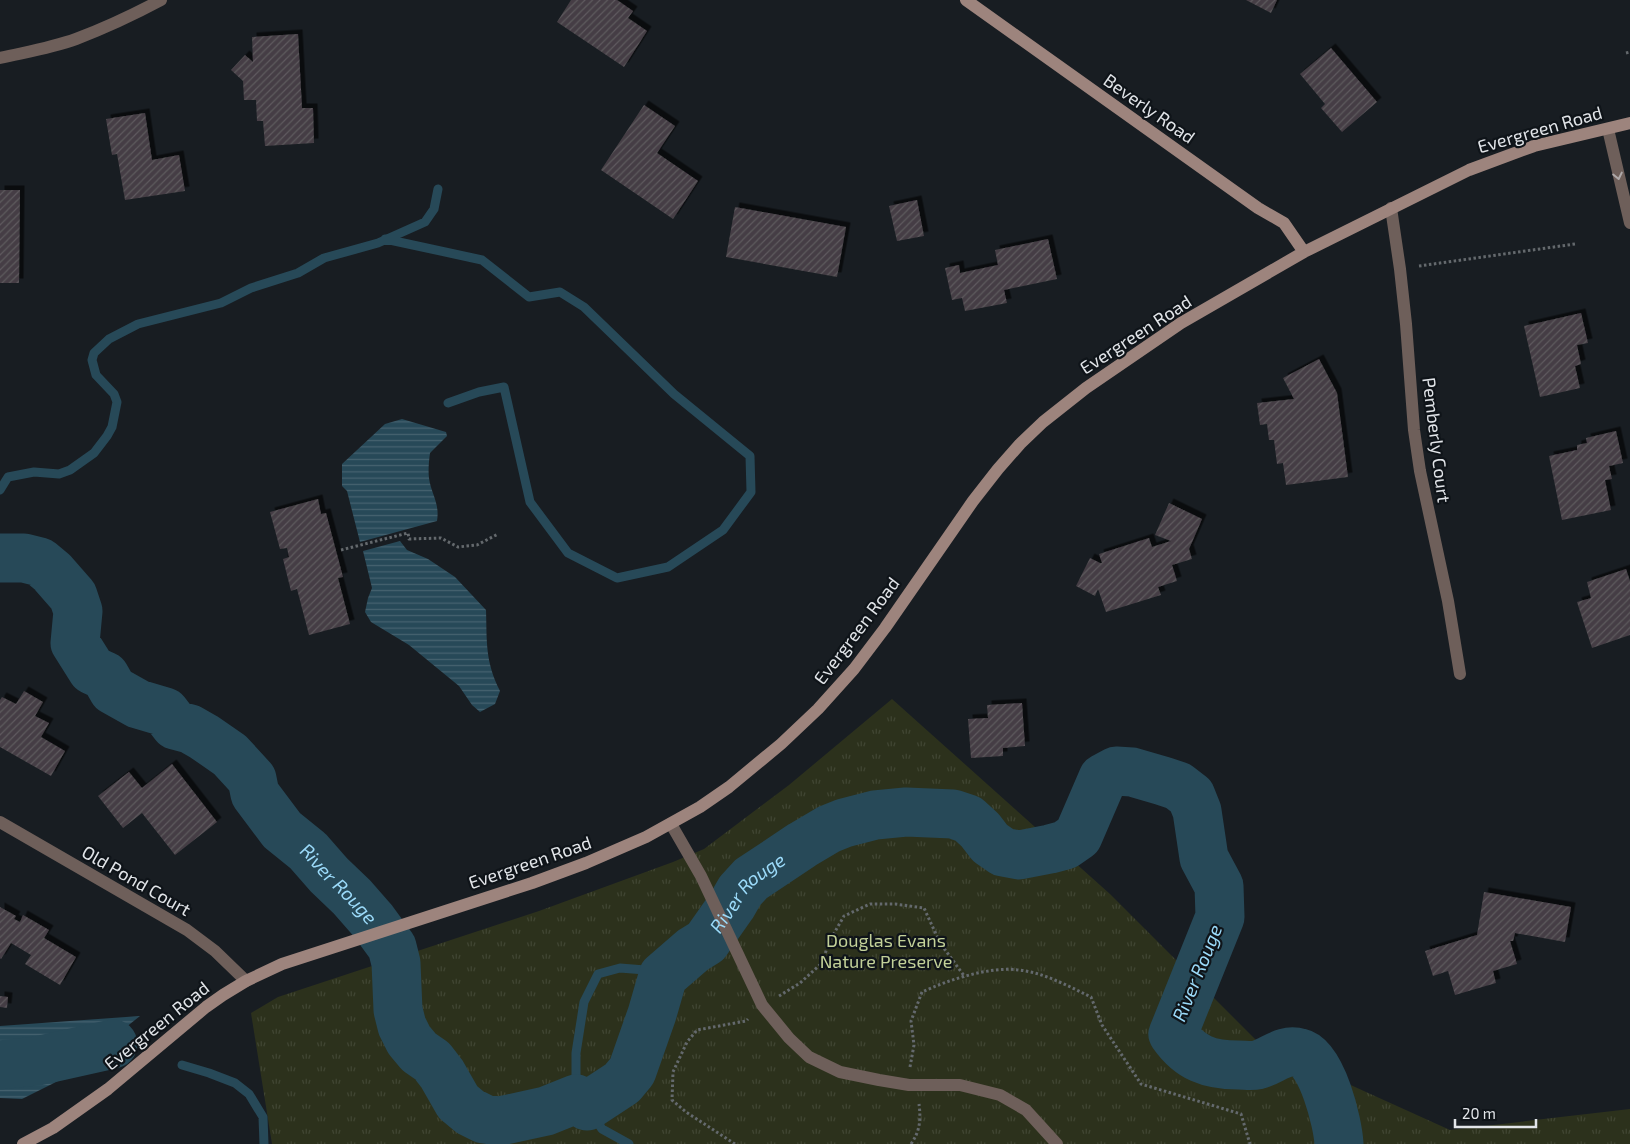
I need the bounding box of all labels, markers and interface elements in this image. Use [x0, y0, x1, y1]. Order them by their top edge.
street label: Beverly Road [1100, 69, 1200, 148]
street label: Evergreen Road [1475, 101, 1605, 157]
one-way arrow [1613, 171, 1623, 180]
street label: Evergreen Road [1076, 290, 1195, 378]
street label: Pemberly Court [1418, 376, 1456, 504]
street label: Evergreen Road [809, 572, 904, 688]
street label: Evergreen Road [465, 831, 594, 893]
water label: River Rouge [296, 838, 382, 929]
street label: Old Pond Court [78, 840, 195, 920]
water label: River Rouge [704, 848, 789, 937]
water label: River Rouge [1167, 921, 1226, 1025]
park label: Douglas Evans Nature Preserve [820, 929, 952, 972]
street label: Evergreen Road [99, 976, 213, 1074]
scale bar [1455, 1096, 1536, 1128]
text: 20 m [1462, 1104, 1496, 1122]

